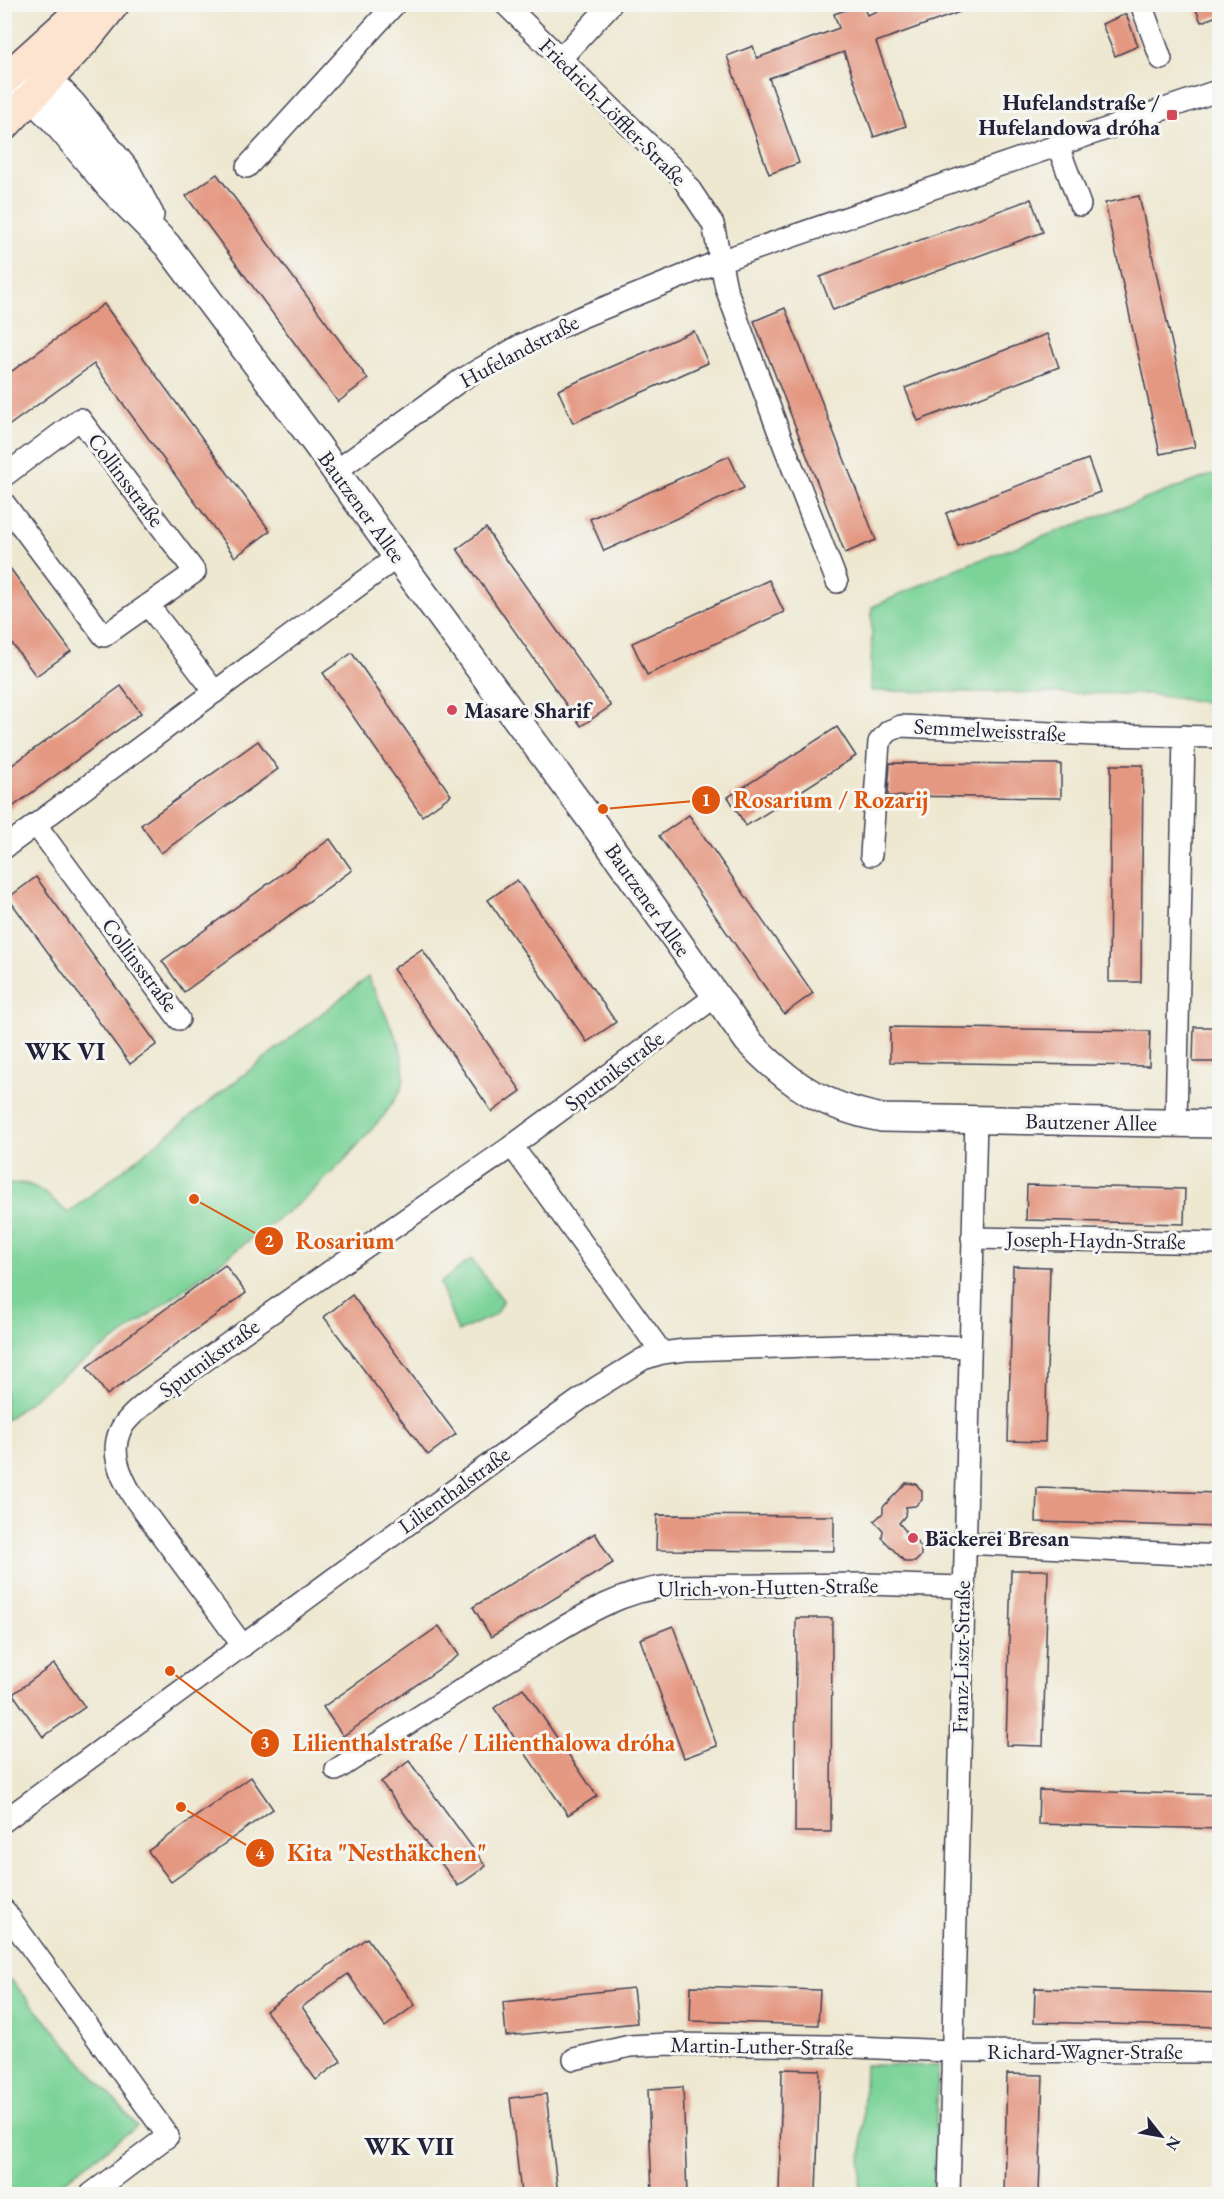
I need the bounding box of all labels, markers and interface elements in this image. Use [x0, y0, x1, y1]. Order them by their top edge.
street label: Friedrich-Löffler-Straße [533, 32, 694, 193]
place label: Hufelandstraße / Hufelandowa dróha [979, 88, 1160, 142]
marker: Hufelandstraße / Hufelandowa dróha [1165, 108, 1179, 122]
street label: Hufelandstraße [454, 307, 584, 395]
street label: Collinsstraße [81, 427, 171, 533]
street label: Bautzener Allee [312, 445, 413, 569]
place label: Masare Sharif [464, 696, 594, 725]
marker: Masare Sharif [445, 703, 459, 717]
street label: Semmelweisstraße [913, 712, 1067, 748]
callout: Rosarium / Rozarij [691, 779, 940, 821]
text: Rosarium / Rozarij [734, 784, 928, 816]
text: 1 [701, 788, 711, 811]
street label: Bautzener Allee [598, 838, 698, 963]
street label: Collinsstraße [95, 912, 185, 1018]
street label: Sputnikstraße [558, 1024, 670, 1118]
district label: WK VI [25, 1034, 106, 1068]
street label: Bautzener Allee [1025, 1106, 1158, 1138]
callout: Rosarium [254, 1220, 407, 1262]
street label: Joseph-Haydn-Straße [1004, 1224, 1186, 1256]
text: Rosarium [295, 1225, 395, 1256]
text: 2 [264, 1229, 274, 1252]
street label: Sputnikstraße [153, 1312, 265, 1404]
street label: Lilienthalstraße [392, 1439, 516, 1540]
place label: Bäckerei Bresan [925, 1524, 1070, 1553]
marker: Bäckerei Bresan [906, 1531, 920, 1545]
street label: Ulrich-von-Hutten-Straße [657, 1571, 879, 1603]
street label: Franz-Liszt-Straße [945, 1580, 977, 1734]
callout: Lilienthalstraße / Lilienthalowa dróha [250, 1722, 687, 1764]
text: Lilienthalstraße / Lilienthalowa dróha [293, 1727, 676, 1758]
text: 3 [260, 1731, 270, 1754]
callout: Kita "Nesthäkchen" [245, 1832, 499, 1874]
text: Kita "Nesthäkchen" [287, 1837, 487, 1868]
text: 4 [255, 1841, 265, 1864]
street label: Martin-Luther-Straße [670, 2030, 854, 2062]
street label: Richard-Wagner-Straße [987, 2037, 1183, 2066]
north arrow [1131, 2106, 1191, 2166]
district label: WK VII [364, 2129, 454, 2163]
text: N [1161, 2133, 1186, 2154]

